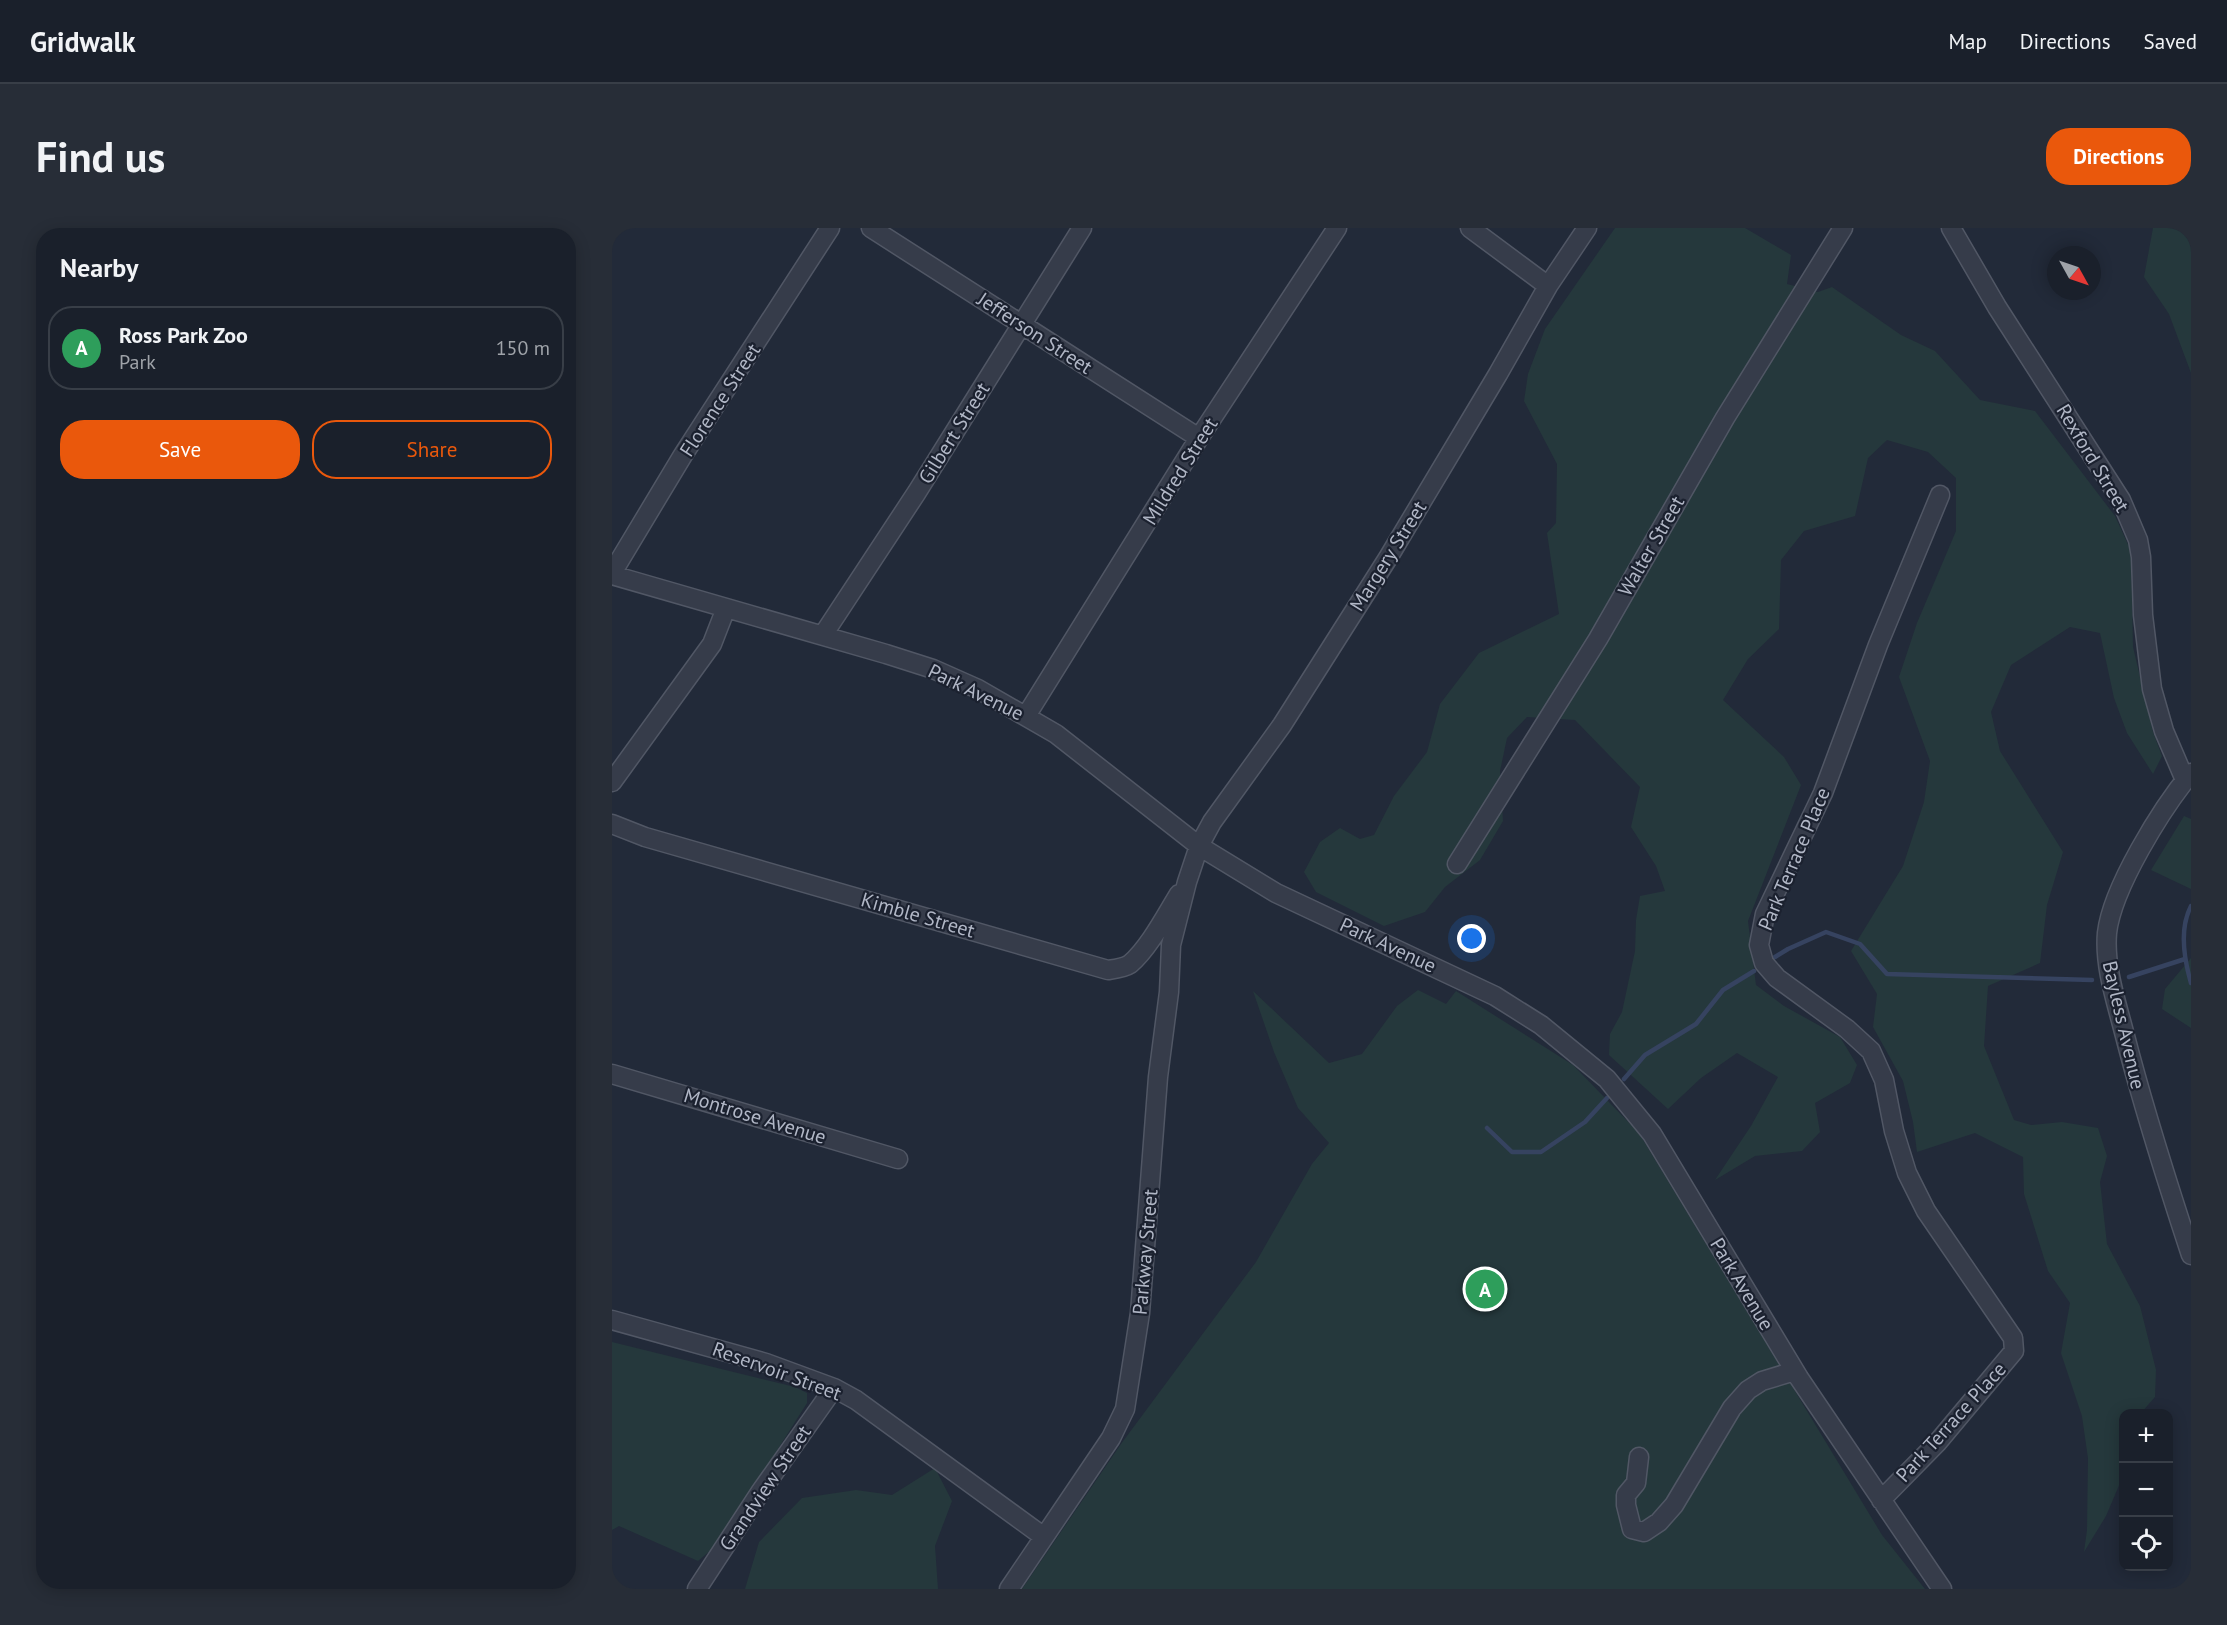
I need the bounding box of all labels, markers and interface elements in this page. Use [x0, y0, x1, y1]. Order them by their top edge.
text: Gridwalk [30, 23, 136, 60]
text: Map [1948, 28, 1987, 55]
text: Directions [2020, 28, 2111, 55]
text: Saved [2144, 28, 2197, 55]
button: Directions [2046, 128, 2191, 185]
text: Find us [36, 129, 165, 184]
north arrow [2047, 246, 2101, 300]
text: Nearby [60, 251, 138, 284]
street label: Jefferson Street [972, 286, 1098, 380]
text: Ross Park Zoo [119, 321, 248, 349]
text: A [75, 335, 88, 361]
text: 150 m [496, 335, 550, 361]
street label: Florence Street [674, 338, 766, 462]
text: Park [119, 349, 156, 375]
street label: Gilbert Street [913, 377, 996, 489]
street label: Rexford Street [2050, 399, 2136, 517]
street label: Mildred Street [1137, 412, 1223, 530]
button: Save [60, 420, 300, 479]
button: Share [312, 420, 552, 479]
street label: Walter Street [1612, 491, 1690, 601]
street label: Margery Street [1344, 496, 1432, 616]
street label: Park Avenue [924, 658, 1028, 726]
street label: Park Terrace Place [1752, 784, 1836, 934]
street label: Kimble Street [858, 886, 978, 944]
street label: Park Avenue [1336, 911, 1440, 979]
your location [1457, 924, 1486, 953]
street label: Bayless Avenue [2097, 958, 2151, 1092]
street label: Montrose Avenue [681, 1082, 829, 1150]
street label: Parkway Street [1127, 1188, 1163, 1316]
street label: Park Avenue [1704, 1233, 1780, 1335]
pin: A [1466, 1266, 1504, 1312]
street label: Reservoir Street [709, 1336, 845, 1406]
street label: Park Terrace Place [1890, 1357, 2012, 1487]
map controls [2119, 1409, 2173, 1571]
button: + [2119, 1409, 2173, 1463]
street label: Grandview Street [713, 1420, 817, 1556]
button: − [2119, 1463, 2173, 1517]
button: locate [2119, 1517, 2173, 1571]

